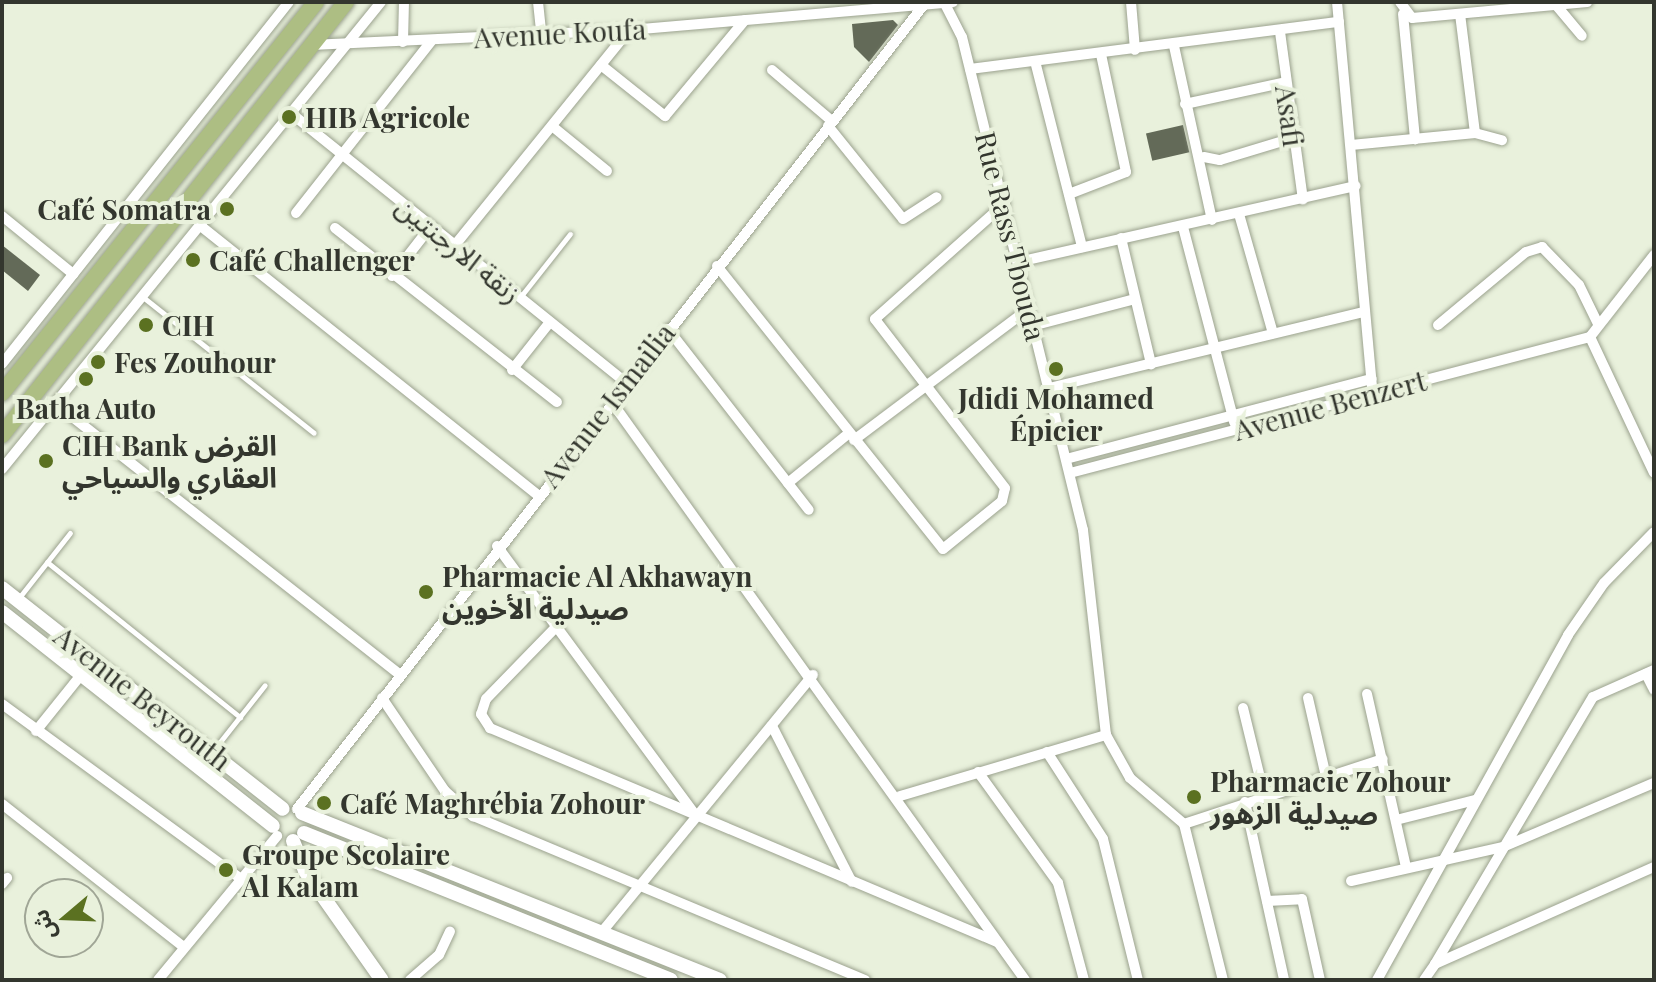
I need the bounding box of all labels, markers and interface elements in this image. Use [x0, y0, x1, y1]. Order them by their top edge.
street label: Avenue Koufa [473, 12, 647, 54]
street label: Asafi [1269, 83, 1311, 149]
place label: HIB Agricole [305, 100, 471, 134]
marker: HIB Agricole [280, 108, 298, 126]
street label: Rue Rass Tbouda [969, 128, 1053, 344]
street label: زنقة الارجنتين [390, 188, 528, 310]
place label: Café Somatra [37, 192, 211, 226]
marker: Café Somatra [218, 200, 236, 218]
place label: Café Challenger [209, 243, 415, 277]
marker: Café Challenger [184, 251, 202, 269]
place label: CIH [162, 308, 215, 342]
marker: CIH [137, 316, 155, 334]
street label: Avenue Ismailia [533, 316, 681, 494]
place label: Fes Zouhour [114, 345, 276, 379]
marker: Fes Zouhour [89, 353, 107, 371]
marker: Jdidi Mohamed Épicier [1047, 360, 1065, 378]
street label: Avenue Benzert [1230, 363, 1430, 447]
marker: Batha Auto [77, 370, 95, 388]
place label: Jdidi Mohamed Épicier [958, 381, 1154, 447]
place label: Batha Auto [15, 391, 157, 425]
place label: CIH Bank القرض العقاري والسياحي [62, 428, 277, 494]
marker: CIH Bank القرض العقاري والسياحي [37, 452, 55, 470]
place label: Pharmacie Al Akhawayn صيدلية الأخوين [442, 559, 755, 625]
marker: Pharmacie Al Akhawayn صيدلية الأخوين [417, 583, 435, 601]
street label: Avenue Beyrouth [48, 619, 238, 777]
place label: Pharmacie Zohour صيدلية الزهور [1210, 764, 1451, 830]
place label: Café Maghrébia Zohour [340, 786, 645, 820]
marker: Pharmacie Zohour صيدلية الزهور [1185, 788, 1203, 806]
marker: Café Maghrébia Zohour [315, 794, 333, 812]
place label: Groupe Scolaire Al Kalam [242, 837, 450, 903]
marker: Groupe Scolaire Al Kalam [217, 861, 235, 879]
north arrow [24, 878, 104, 958]
text: ش [24, 906, 62, 944]

